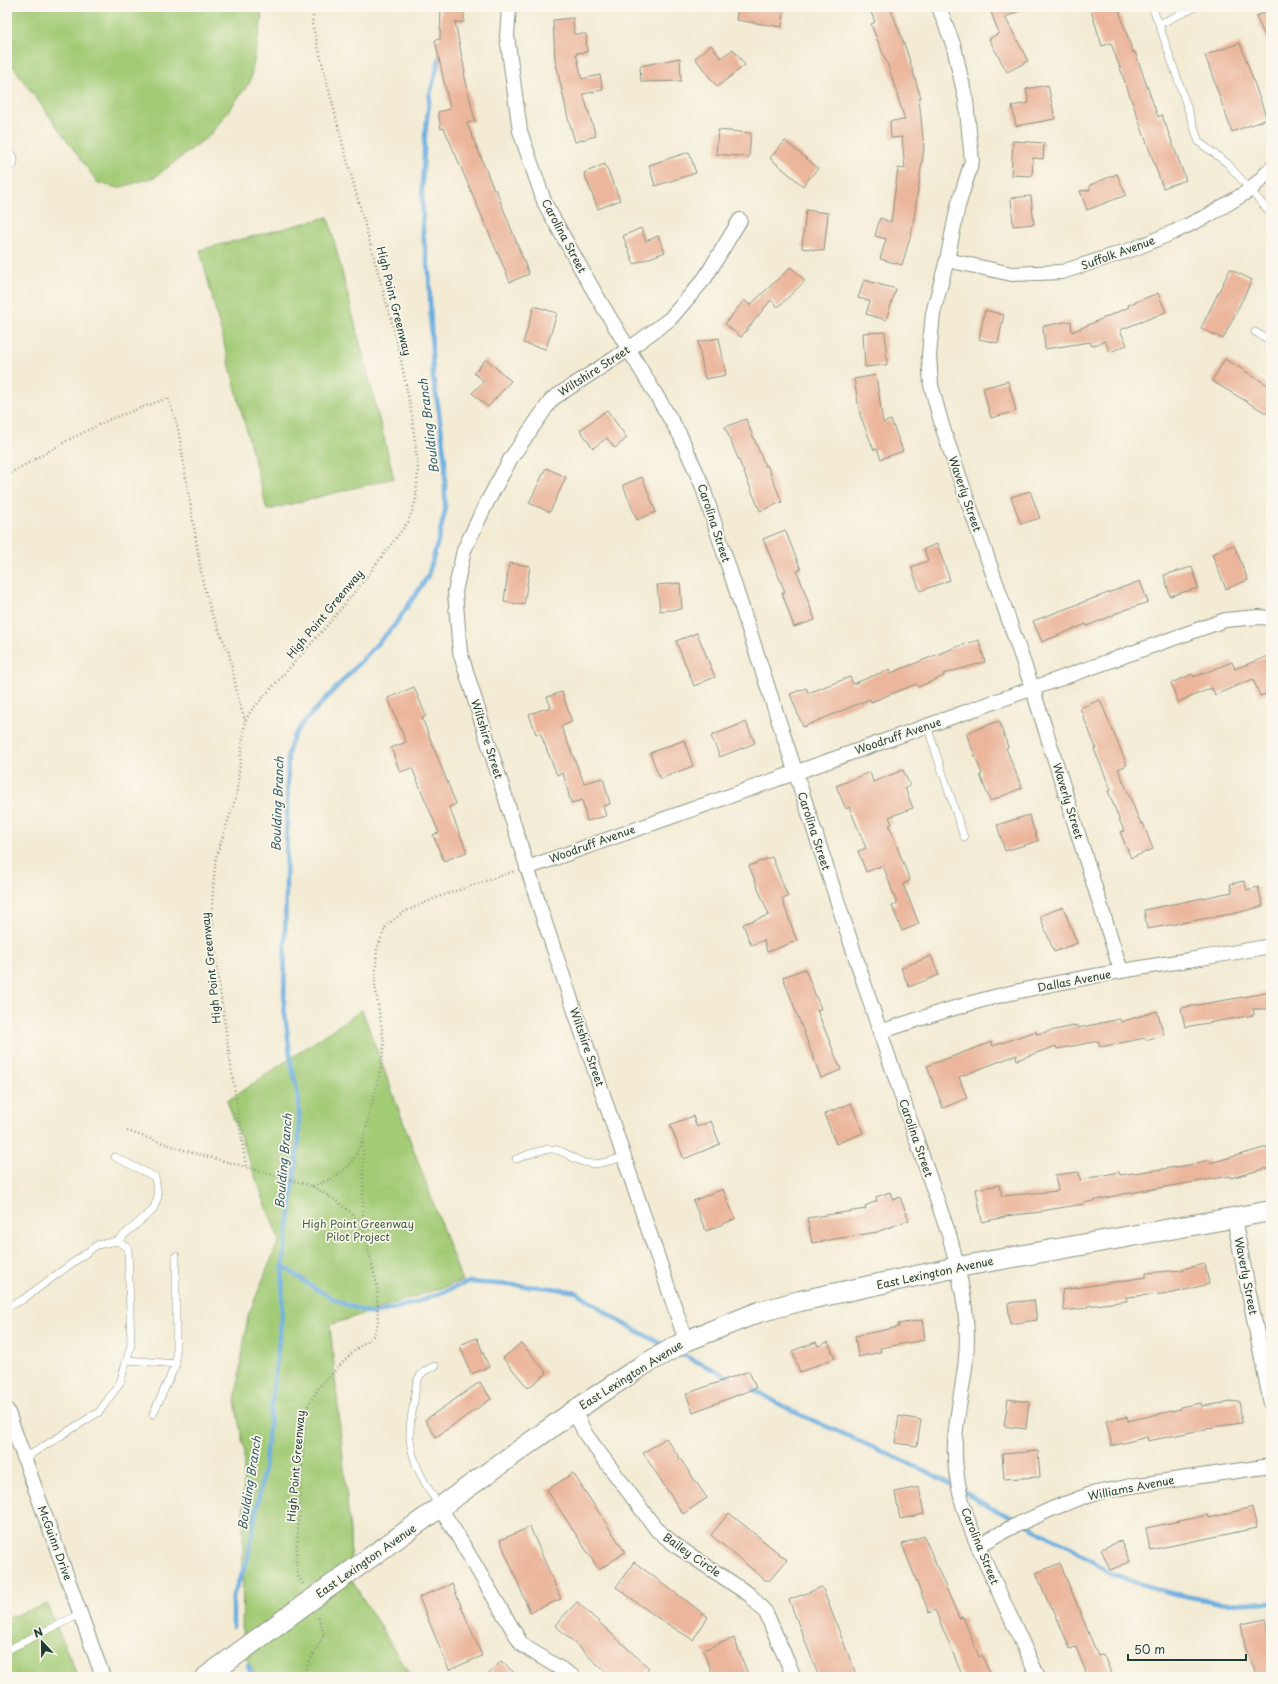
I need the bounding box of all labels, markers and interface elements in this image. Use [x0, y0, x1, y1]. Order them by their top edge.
street label: Carolina Street [538, 196, 591, 276]
street label: Suffolk Avenue [1079, 231, 1157, 274]
street label: High Point Greenway [373, 245, 416, 357]
street label: Wiltshire Street [554, 341, 633, 400]
water label: Boulding Branch [413, 377, 443, 474]
street label: Waverly Street [945, 454, 986, 534]
street label: Carolina Street [694, 481, 735, 565]
street label: High Point Greenway [282, 565, 367, 662]
street label: Wiltshire Street [467, 697, 508, 781]
street label: Woodruff Avenue [852, 713, 944, 758]
water label: Boulding Branch [266, 755, 288, 852]
street label: Waverly Street [1049, 761, 1088, 841]
street label: Carolina Street [794, 789, 835, 873]
street label: Woodruff Avenue [546, 820, 638, 867]
street label: High Point Greenway [196, 912, 225, 1024]
street label: Dallas Avenue [1036, 965, 1112, 996]
street label: Wiltshire Street [566, 1005, 609, 1089]
street label: Carolina Street [895, 1096, 938, 1180]
water label: Boulding Branch [270, 1112, 296, 1209]
park label: High Point Greenway Pilot Project [302, 1215, 414, 1245]
street label: Waverly Street [1231, 1236, 1262, 1317]
street label: East Lexington Avenue [875, 1252, 995, 1293]
street label: East Lexington Avenue [576, 1336, 686, 1413]
street label: High Point Greenway [282, 1410, 309, 1522]
water label: Boulding Branch [233, 1434, 265, 1531]
street label: Williams Avenue [1086, 1471, 1176, 1504]
street label: McGuinn Drive [34, 1503, 77, 1583]
street label: Carolina Street [957, 1505, 1004, 1587]
street label: East Lexington Avenue [312, 1519, 419, 1602]
street label: Bailey Circle [660, 1528, 725, 1581]
north arrow [22, 1622, 62, 1662]
text: N [31, 1623, 46, 1642]
scale bar [1128, 1636, 1246, 1662]
text: 50 m [1134, 1640, 1165, 1658]

